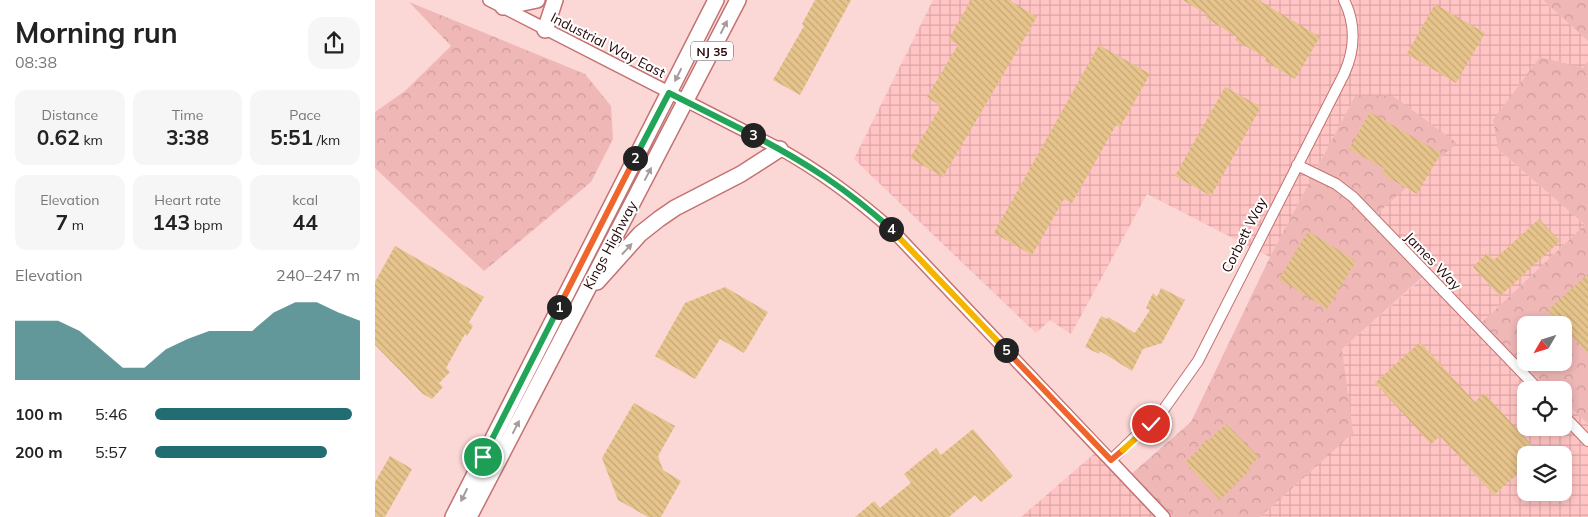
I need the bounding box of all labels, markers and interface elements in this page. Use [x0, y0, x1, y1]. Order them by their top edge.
street label: Industrial Way East [548, 8, 668, 82]
text: Morning run [15, 15, 178, 50]
button: share [308, 17, 360, 69]
one-way arrow [720, 19, 728, 34]
road number: NJ 35 [691, 41, 733, 60]
text: 08:38 [15, 52, 57, 72]
one-way arrow [674, 67, 682, 82]
text: Distance [42, 106, 98, 124]
text: Time [172, 106, 203, 124]
text: Pace [289, 106, 321, 124]
pin: 3 [741, 122, 765, 148]
text: 0.62 [37, 124, 80, 150]
text: 3:38 [166, 124, 209, 150]
text: 5:51 [270, 124, 313, 150]
text: 3 [749, 126, 758, 144]
text: km [80, 131, 103, 149]
text: /km [313, 131, 340, 149]
pin: 2 [623, 146, 647, 170]
text: 2 [631, 149, 640, 167]
one-way arrow [644, 167, 652, 182]
text: Elevation [40, 191, 99, 209]
text: Heart rate [154, 191, 221, 209]
text: kcal [292, 191, 318, 209]
street label: Corbett Way [1217, 194, 1271, 276]
street label: Kings Highway [579, 197, 641, 292]
text: 7 [56, 209, 68, 235]
text: 143 [152, 209, 190, 235]
text: 44 [293, 209, 318, 235]
text: m [68, 216, 84, 234]
text: bpm [190, 216, 223, 234]
pin: 4 [879, 216, 903, 242]
text: 4 [887, 220, 896, 238]
street label: James Way [1401, 228, 1466, 294]
one-way arrow [621, 243, 633, 255]
text: Elevation [15, 265, 83, 285]
text: 240–247 m [276, 265, 360, 285]
pin: 1 [547, 294, 571, 320]
text: 1 [555, 298, 564, 316]
north arrow [1517, 316, 1573, 371]
map controls [1517, 316, 1572, 501]
pin: 5 [993, 338, 1019, 362]
text: 5 [1002, 341, 1011, 359]
button: locate [1517, 381, 1572, 436]
pin [1130, 403, 1172, 445]
text: 100 m [15, 404, 63, 424]
text: 5:46 [95, 404, 127, 424]
icon: check [1137, 410, 1165, 438]
one-way arrow [512, 420, 520, 434]
pin [462, 436, 504, 478]
text: 200 m [15, 442, 63, 462]
text: 5:57 [95, 442, 127, 462]
icon: arrive [469, 443, 497, 471]
button: layers [1517, 446, 1572, 501]
one-way arrow [460, 488, 468, 502]

